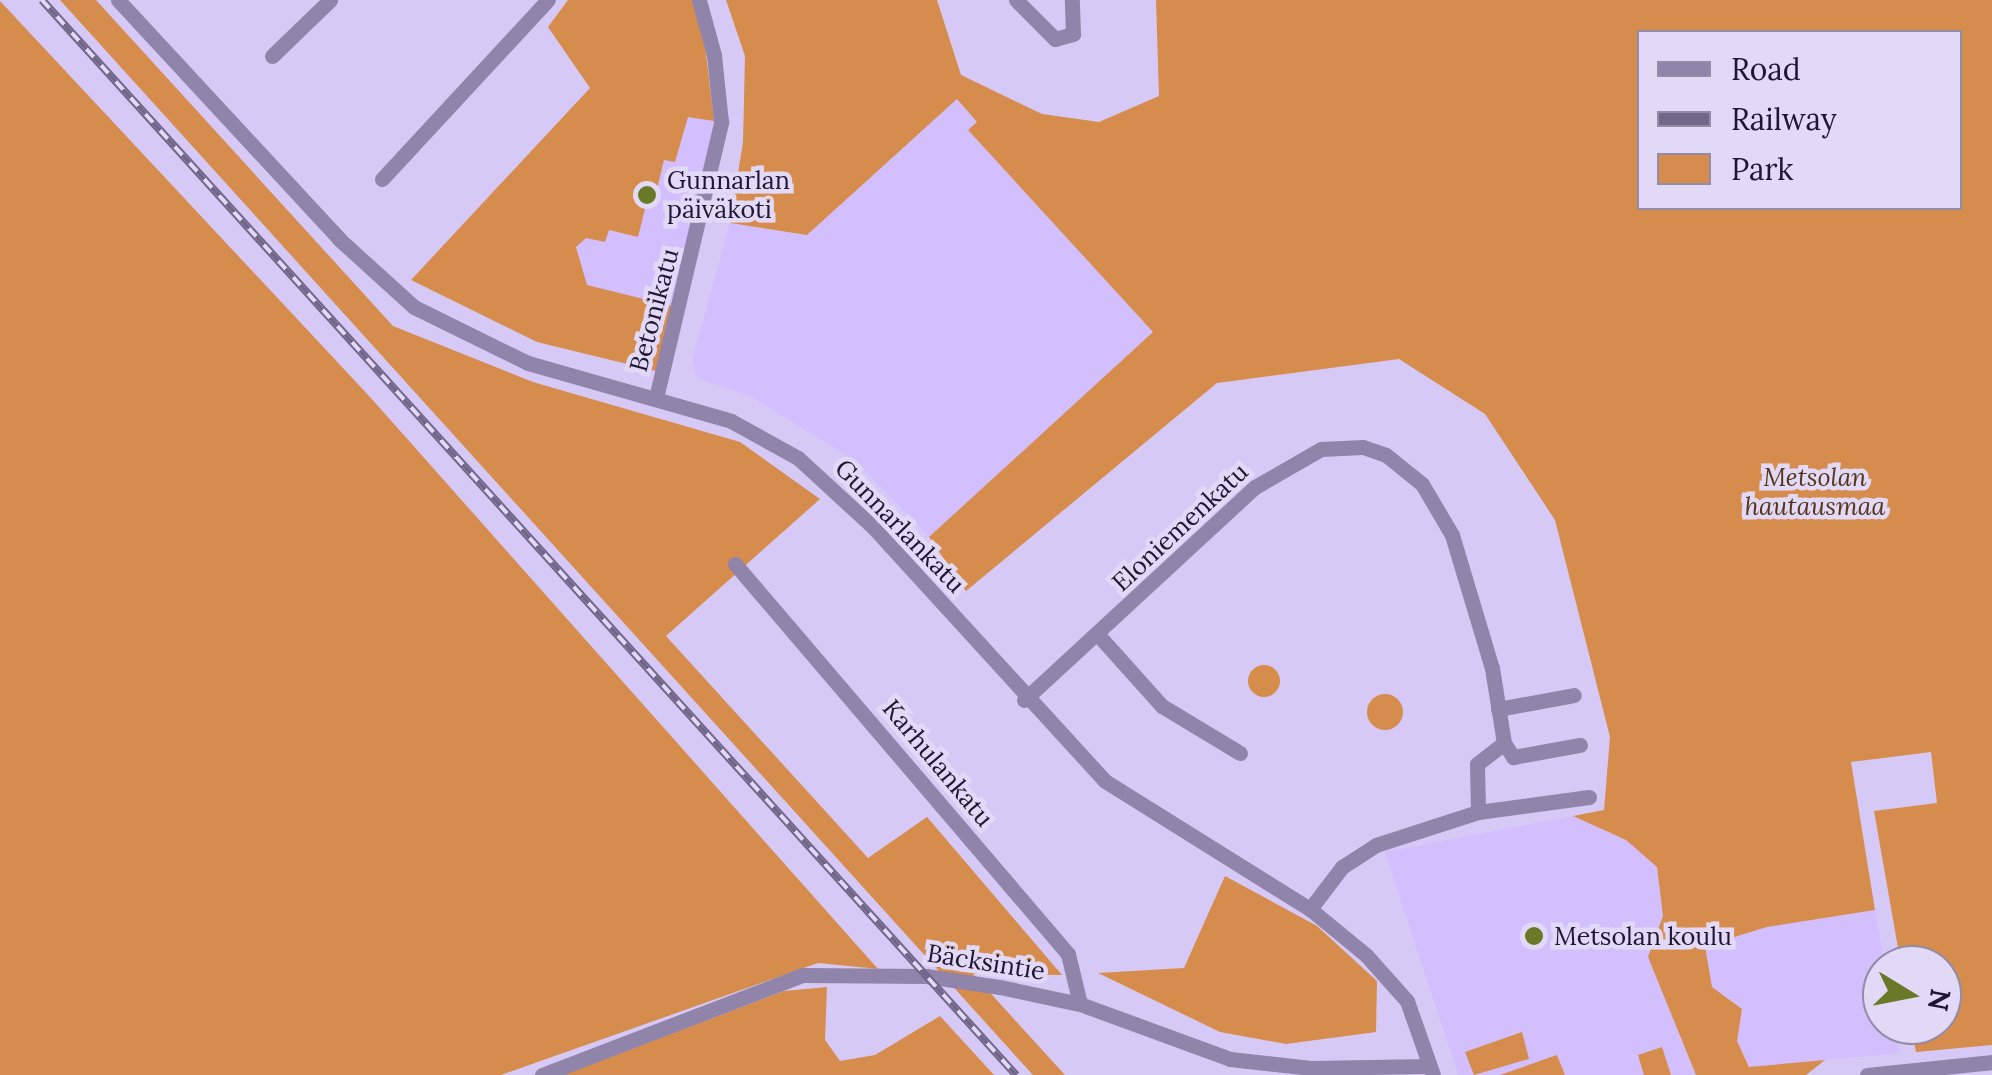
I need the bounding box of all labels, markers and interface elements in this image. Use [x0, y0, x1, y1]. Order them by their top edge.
legend [1637, 30, 1962, 210]
text: Road [1731, 50, 1801, 88]
text: Railway [1731, 100, 1837, 138]
text: Park [1731, 150, 1793, 188]
place label: Gunnarlan päiväkoti [667, 166, 790, 225]
marker: Gunnarlan päiväkoti [636, 184, 658, 206]
street label: Betonikatu [623, 245, 685, 375]
street label: Gunnarlankatu [829, 453, 971, 599]
street label: Eloniemenkatu [1106, 457, 1254, 597]
park label: Metsolan hautausmaa [1745, 463, 1885, 522]
street label: Karhulankatu [876, 694, 1000, 832]
place label: Metsolan koulu [1554, 921, 1732, 951]
marker: Metsolan koulu [1523, 925, 1545, 947]
street label: Bäcksintie [925, 938, 1047, 986]
north arrow [1862, 945, 1962, 1045]
text: N [1920, 986, 1959, 1014]

